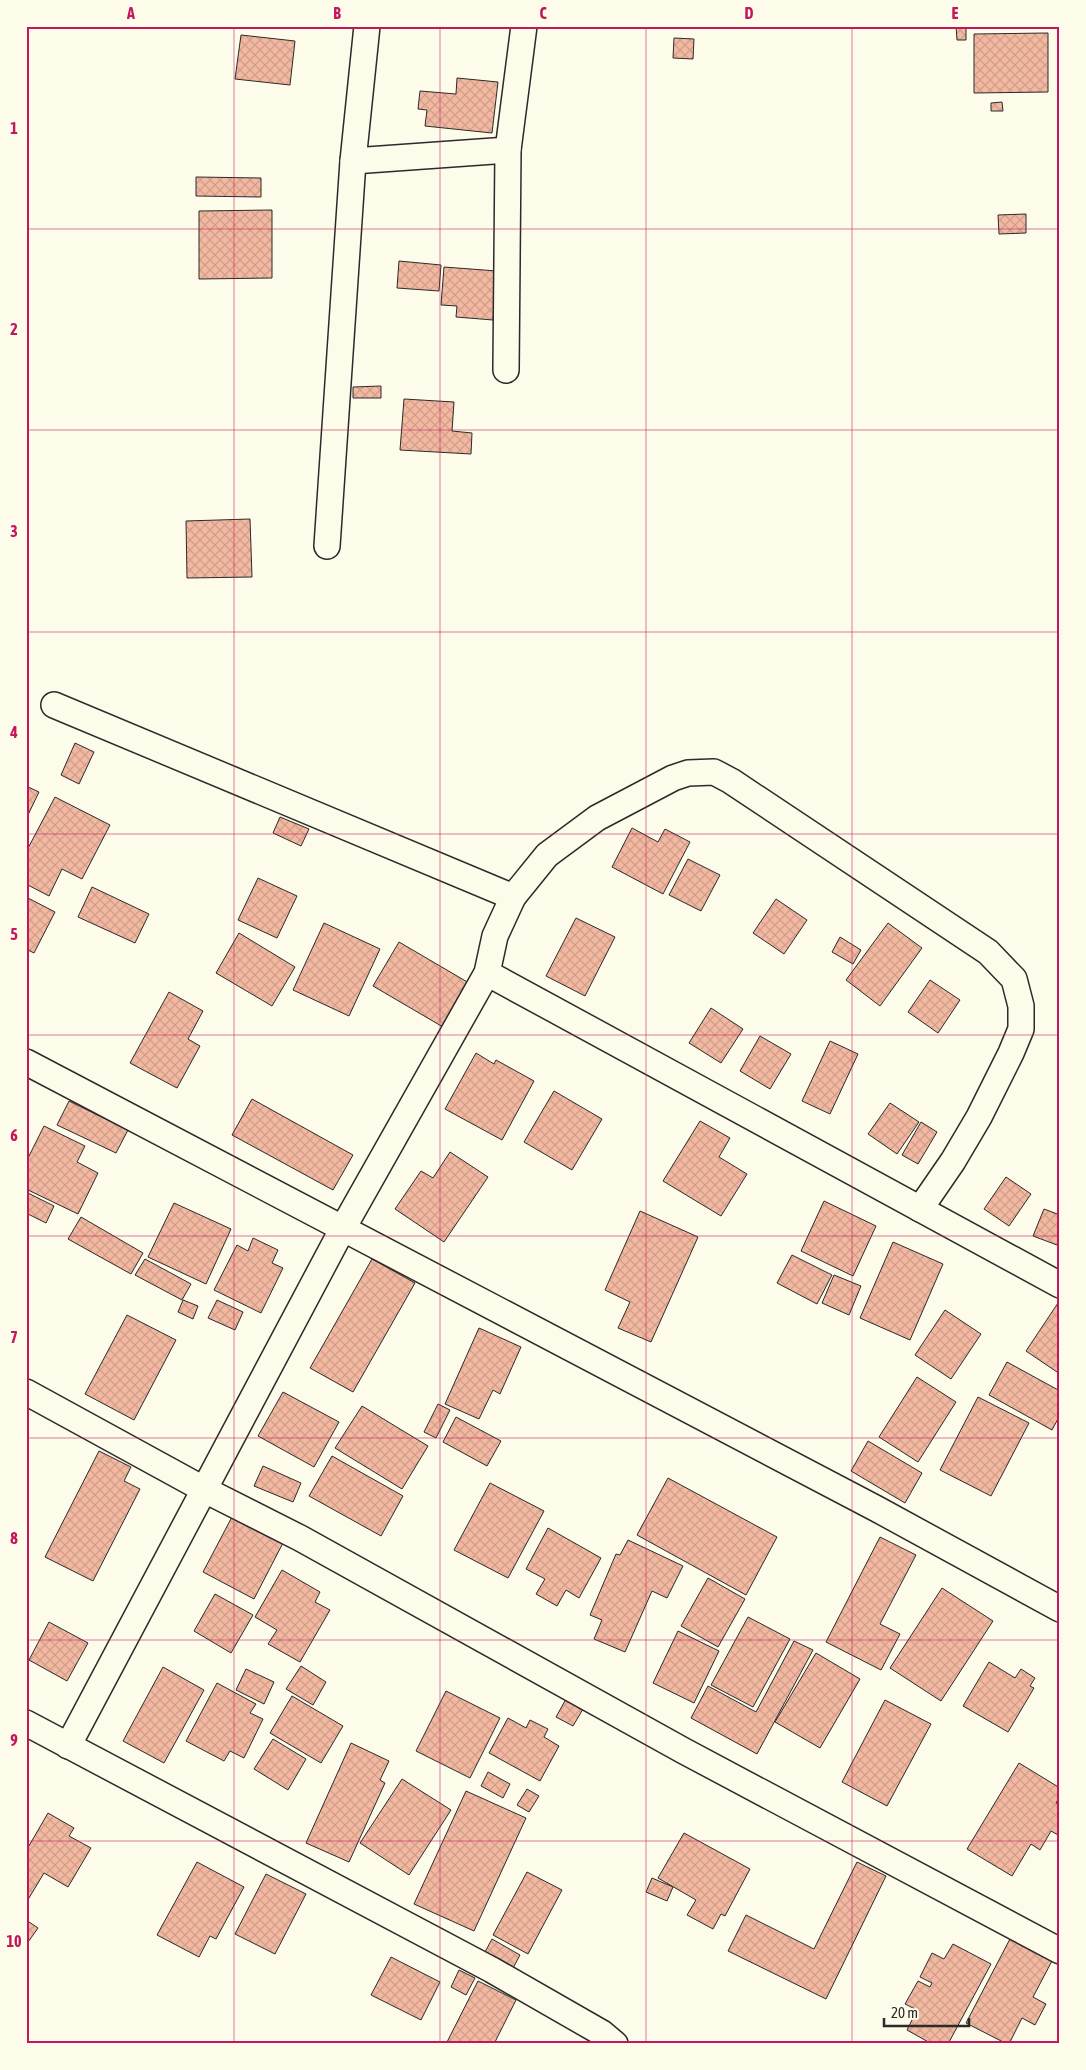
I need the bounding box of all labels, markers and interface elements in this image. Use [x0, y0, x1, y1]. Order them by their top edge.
text: A [126, 4, 135, 22]
text: B [333, 4, 341, 22]
text: C [539, 4, 547, 22]
text: D [745, 4, 754, 22]
text: E [952, 4, 959, 22]
text: 1 [10, 119, 18, 137]
text: 2 [10, 320, 18, 338]
text: 3 [10, 522, 18, 540]
text: 4 [9, 723, 18, 741]
text: 5 [10, 925, 18, 943]
text: 6 [10, 1126, 18, 1144]
text: 7 [10, 1328, 18, 1346]
text: 8 [10, 1529, 18, 1547]
text: 9 [10, 1731, 18, 1749]
text: 10 [6, 1932, 22, 1950]
scale bar [884, 1995, 968, 2027]
text: 20 m [891, 2004, 918, 2021]

